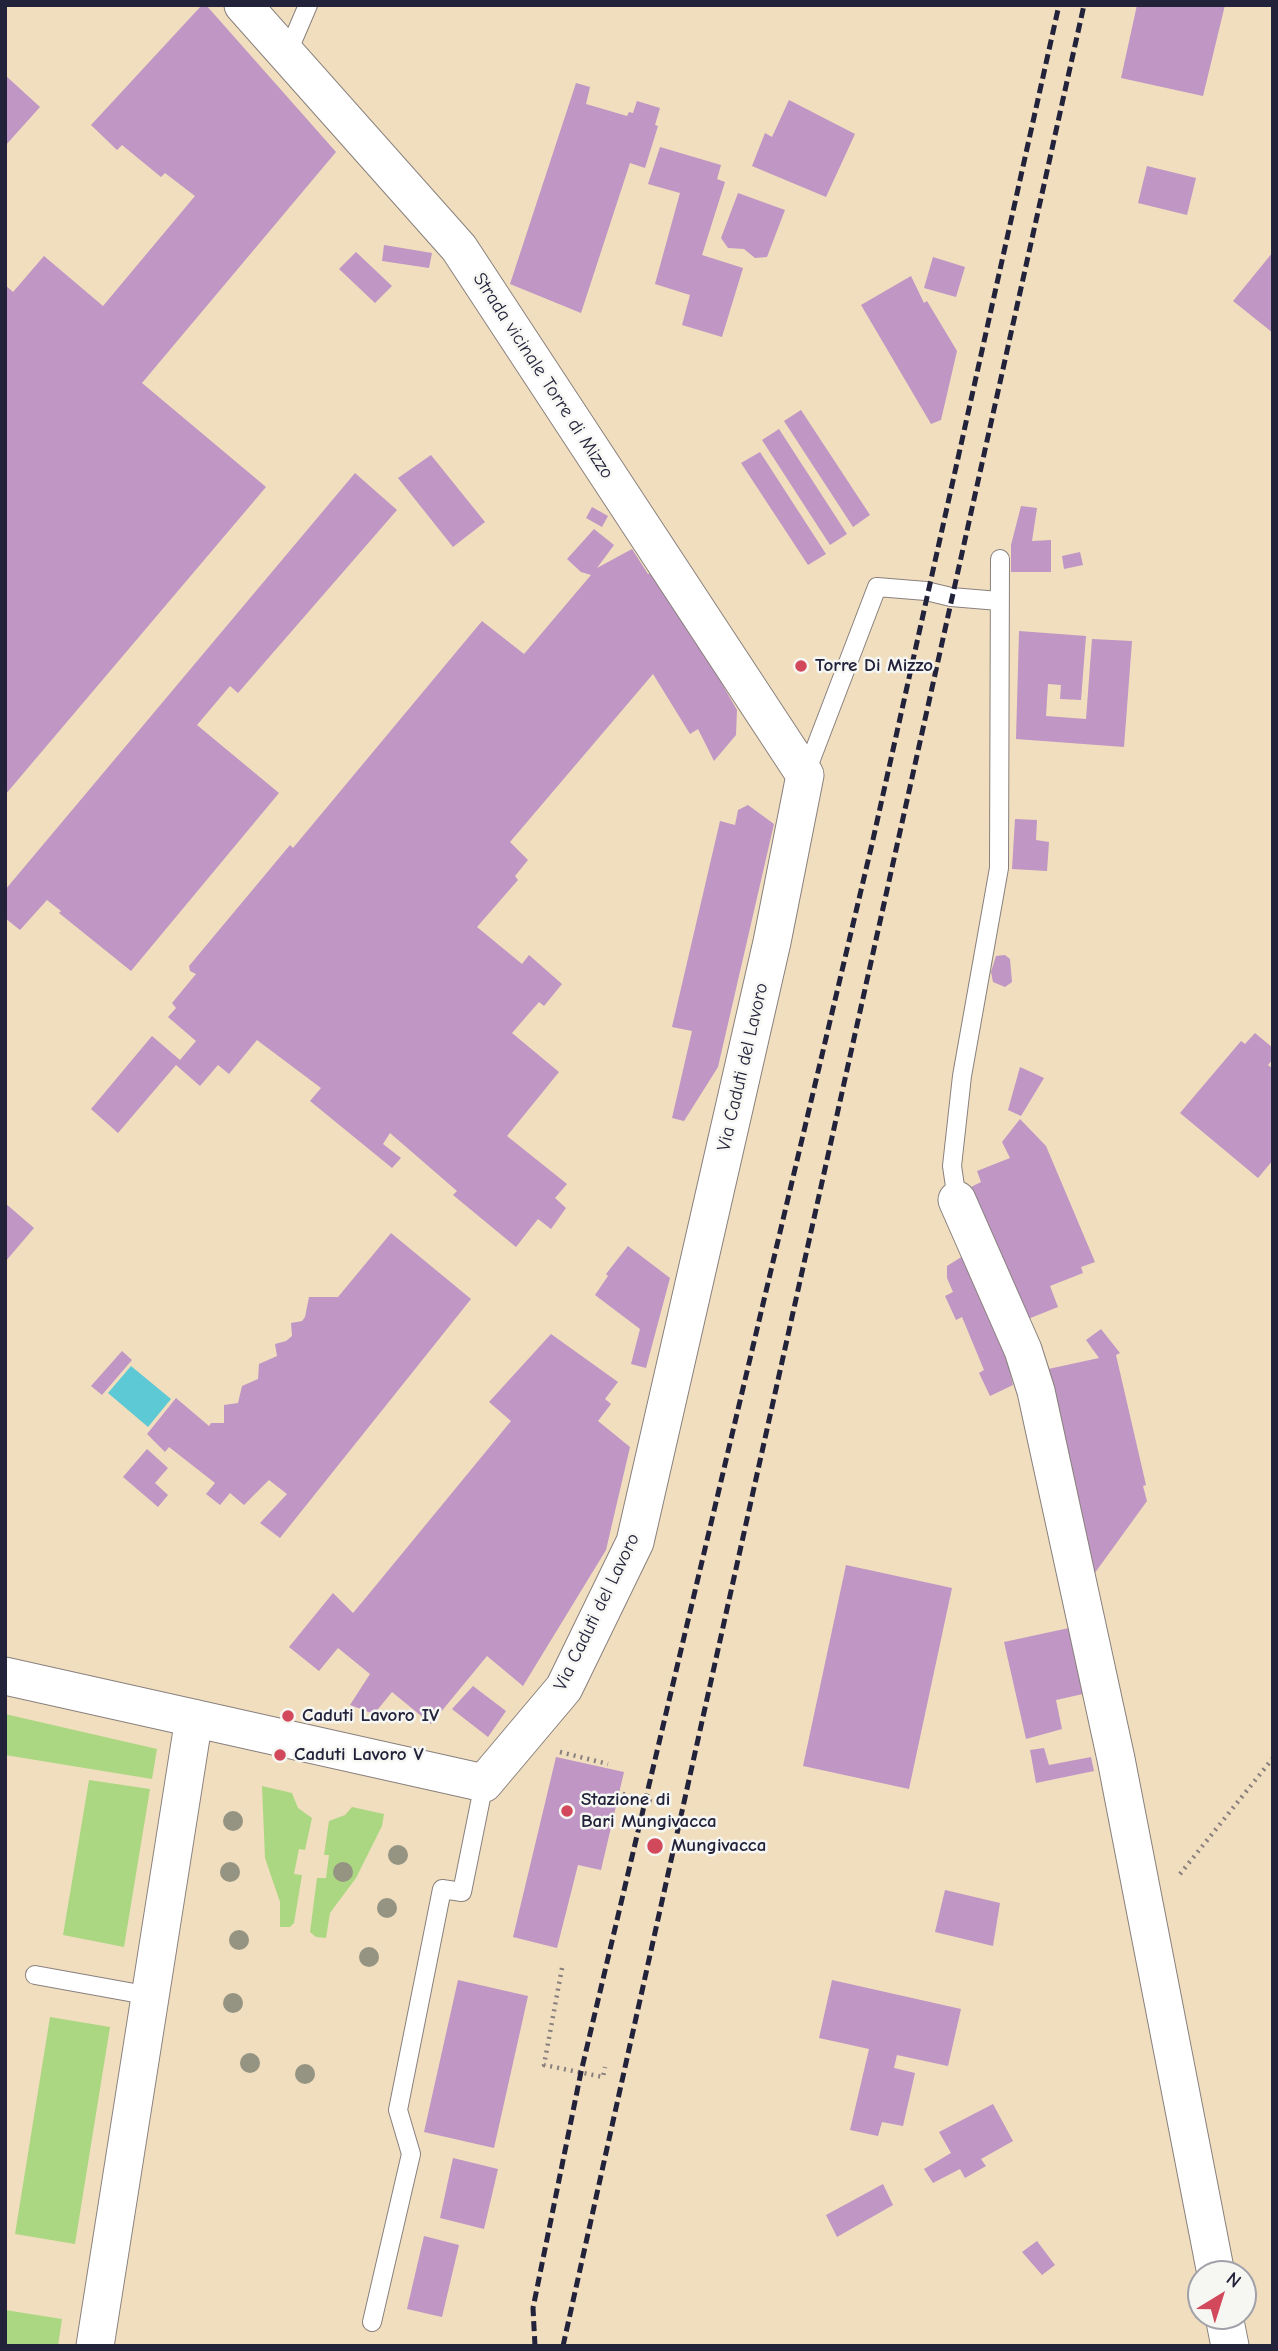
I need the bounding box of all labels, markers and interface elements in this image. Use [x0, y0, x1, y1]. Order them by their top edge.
street label: Strada vicinale Torre di Mizzo [468, 269, 618, 483]
place label: Torre Di Mizzo [815, 655, 933, 677]
marker: Torre Di Mizzo [793, 658, 809, 674]
street label: Via Caduti del Lavoro [713, 981, 773, 1153]
street label: Via Caduti del Lavoro [549, 1530, 645, 1694]
place label: Caduti Lavoro IV [302, 1705, 439, 1727]
marker: Caduti Lavoro IV [280, 1708, 296, 1724]
place label: Caduti Lavoro V [294, 1744, 424, 1766]
marker: Caduti Lavoro V [272, 1747, 288, 1763]
place label: Stazione di Bari Mungivacca [581, 1789, 717, 1833]
marker: Stazione di Bari Mungivacca [559, 1803, 575, 1819]
place label: Mungivacca [671, 1835, 766, 1857]
marker: Mungivacca [645, 1836, 665, 1856]
north arrow [1187, 2260, 1257, 2330]
text: N [1222, 2268, 1245, 2293]

